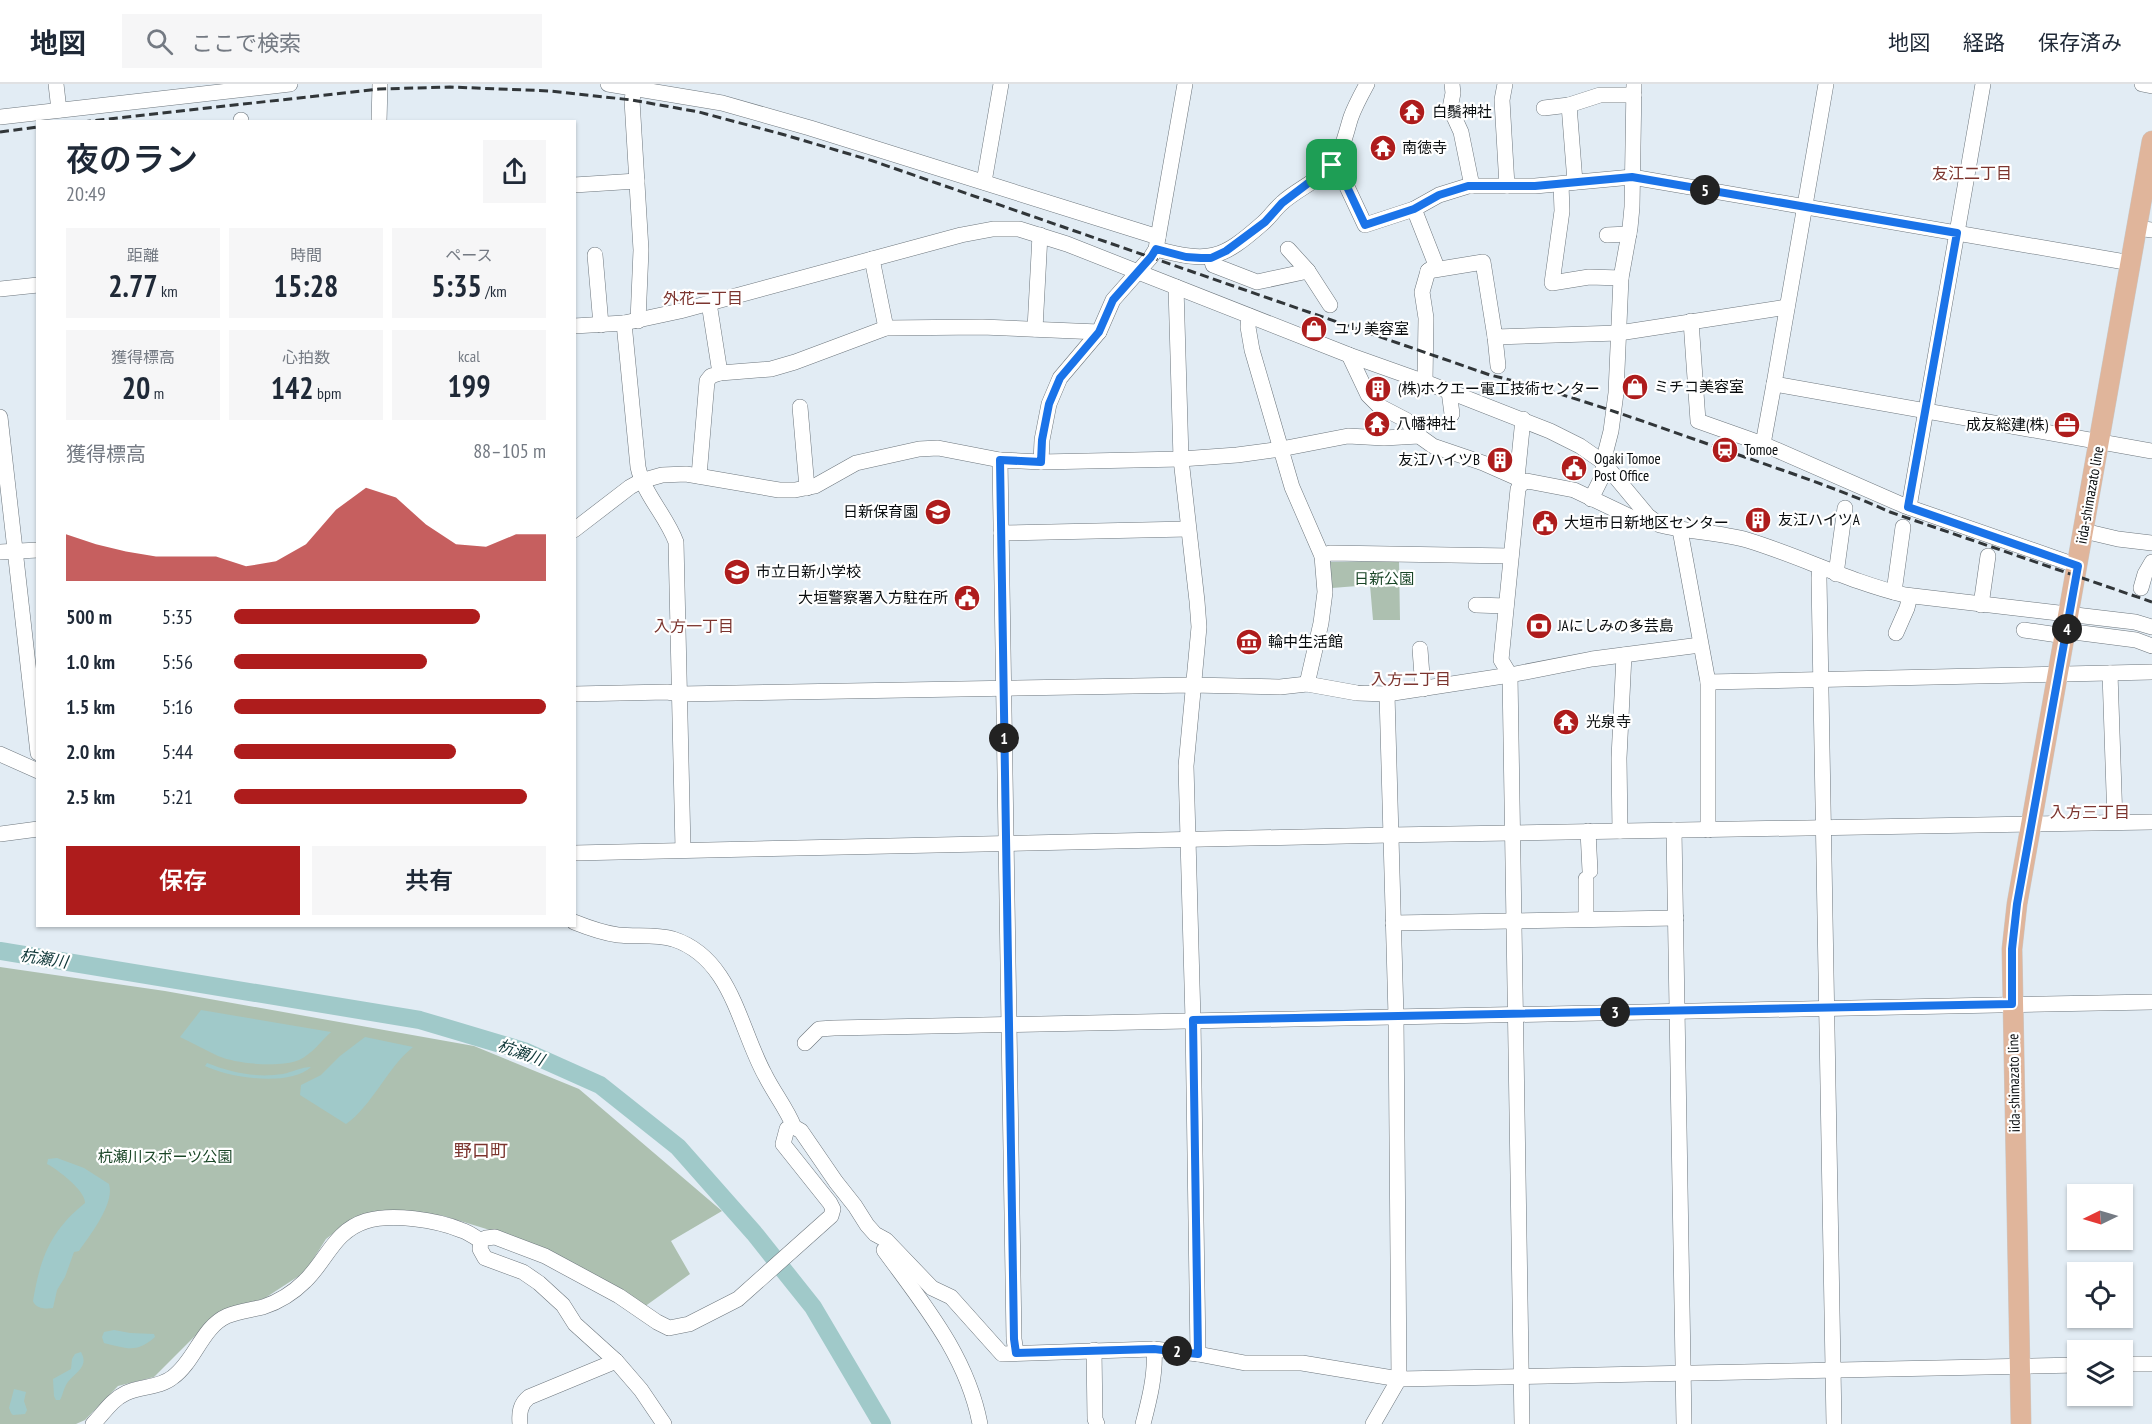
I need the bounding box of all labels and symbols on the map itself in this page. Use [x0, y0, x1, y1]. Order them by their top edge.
temple icon: 白鬚神社 [1397, 97, 1427, 127]
place label: 白鬚神社 [1432, 102, 1492, 121]
temple icon: 南徳寺 [1368, 133, 1398, 163]
place label: 南徳寺 [1402, 138, 1447, 157]
pin [1306, 139, 1357, 190]
district label: 友江二丁目 [1932, 163, 2012, 183]
pin: 5 [1690, 175, 1720, 205]
district label: 外花二丁目 [663, 288, 743, 308]
shop icon: ユリ美容室 [1299, 314, 1329, 344]
place label: ユリ美容室 [1334, 319, 1409, 338]
shop icon: ミチコ美容室 [1620, 372, 1650, 402]
building icon: (株)ホクエー電工技術センター [1363, 374, 1393, 404]
place label: ミチコ美容室 [1654, 377, 1744, 396]
place label: (株)ホクエー電工技術センター [1398, 379, 1600, 398]
temple icon: 八幡神社 [1362, 409, 1392, 439]
office icon: 成友総建(株) [2052, 410, 2082, 440]
place label: 八幡神社 [1396, 414, 1456, 433]
place label: 成友総建(株) [1966, 415, 2048, 434]
station icon: Tomoe [1710, 435, 1740, 465]
place label: Tomoe [1744, 440, 1778, 459]
building icon: 友江ハイツB [1485, 445, 1515, 475]
street label: iida-shimazato line [2072, 445, 2107, 545]
place label: Ogaki Tomoe Post Office [1594, 449, 1661, 485]
place label: 友江ハイツB [1398, 450, 1480, 469]
public building icon: Ogaki Tomoe Post Office [1559, 453, 1589, 483]
school or university icon: 日新保育園 [923, 497, 953, 527]
place label: 日新保育園 [843, 502, 918, 521]
building icon: 友江ハイツA [1743, 505, 1773, 535]
public building icon: 大垣市日新地区センター [1530, 508, 1560, 538]
place label: 友江ハイツA [1778, 510, 1861, 529]
place label: 大垣市日新地区センター [1564, 513, 1729, 532]
school or university icon: 市立日新小学校 [722, 557, 752, 587]
place label: 市立日新小学校 [756, 562, 861, 581]
park label: 日新公園 [1354, 569, 1414, 588]
public building icon: 大垣警察署入方駐在所 [952, 583, 982, 613]
place label: 大垣警察署入方駐在所 [798, 588, 948, 607]
bank icon: JAにしみの多芸島 [1524, 611, 1554, 641]
pin: 4 [2052, 614, 2082, 644]
district label: 入方一丁目 [654, 616, 734, 636]
place label: JAにしみの多芸島 [1557, 616, 1674, 635]
museum icon: 輪中生活館 [1234, 627, 1264, 657]
place label: 輪中生活館 [1268, 632, 1343, 651]
district label: 入方二丁目 [1371, 669, 1451, 689]
temple icon: 光泉寺 [1551, 707, 1581, 737]
place label: 光泉寺 [1586, 712, 1631, 731]
pin: 1 [989, 723, 1019, 753]
district label: 入方三丁目 [2050, 802, 2130, 822]
water label: 杭瀬川 [19, 944, 71, 972]
pin: 3 [1600, 997, 1630, 1027]
water label: 杭瀬川 [495, 1034, 549, 1070]
street label: iida-shimazato line [2003, 1034, 2024, 1132]
district label: 野口町 [454, 1139, 508, 1162]
park label: 杭瀬川スポーツ公園 [98, 1147, 232, 1166]
north arrow [2067, 1184, 2133, 1250]
pin: 2 [1162, 1336, 1192, 1366]

